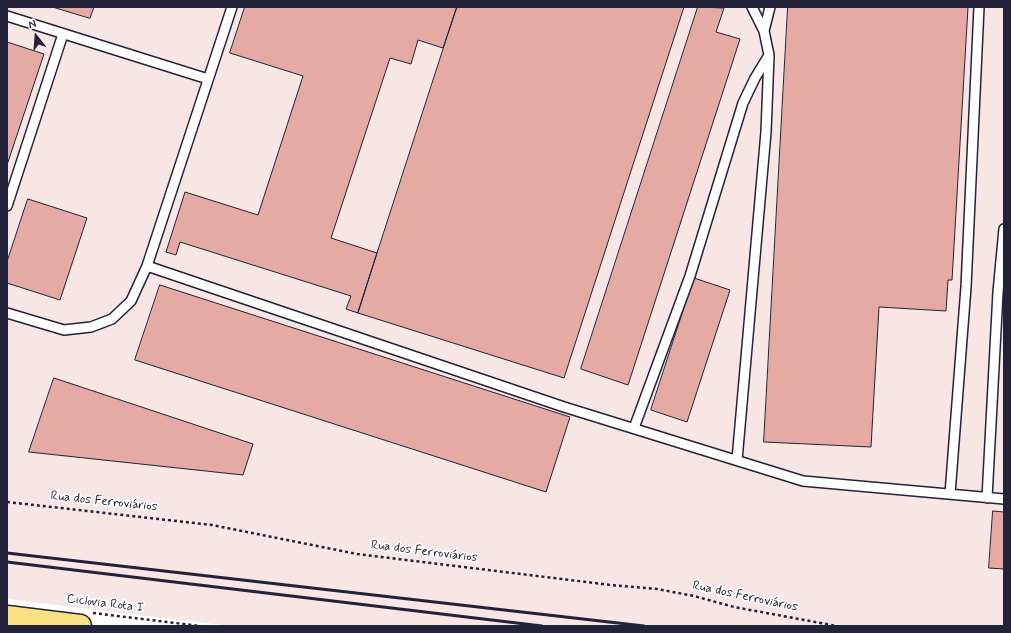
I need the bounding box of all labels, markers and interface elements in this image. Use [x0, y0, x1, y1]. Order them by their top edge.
north arrow [16, 16, 56, 56]
text: N [27, 17, 38, 32]
street label: Rua dos Ferroviários [50, 489, 158, 515]
street label: Rua dos Ferroviários [370, 538, 478, 566]
street label: Rua dos Ferroviários [691, 578, 799, 616]
street label: Ciclovia Rota I [66, 592, 144, 616]

